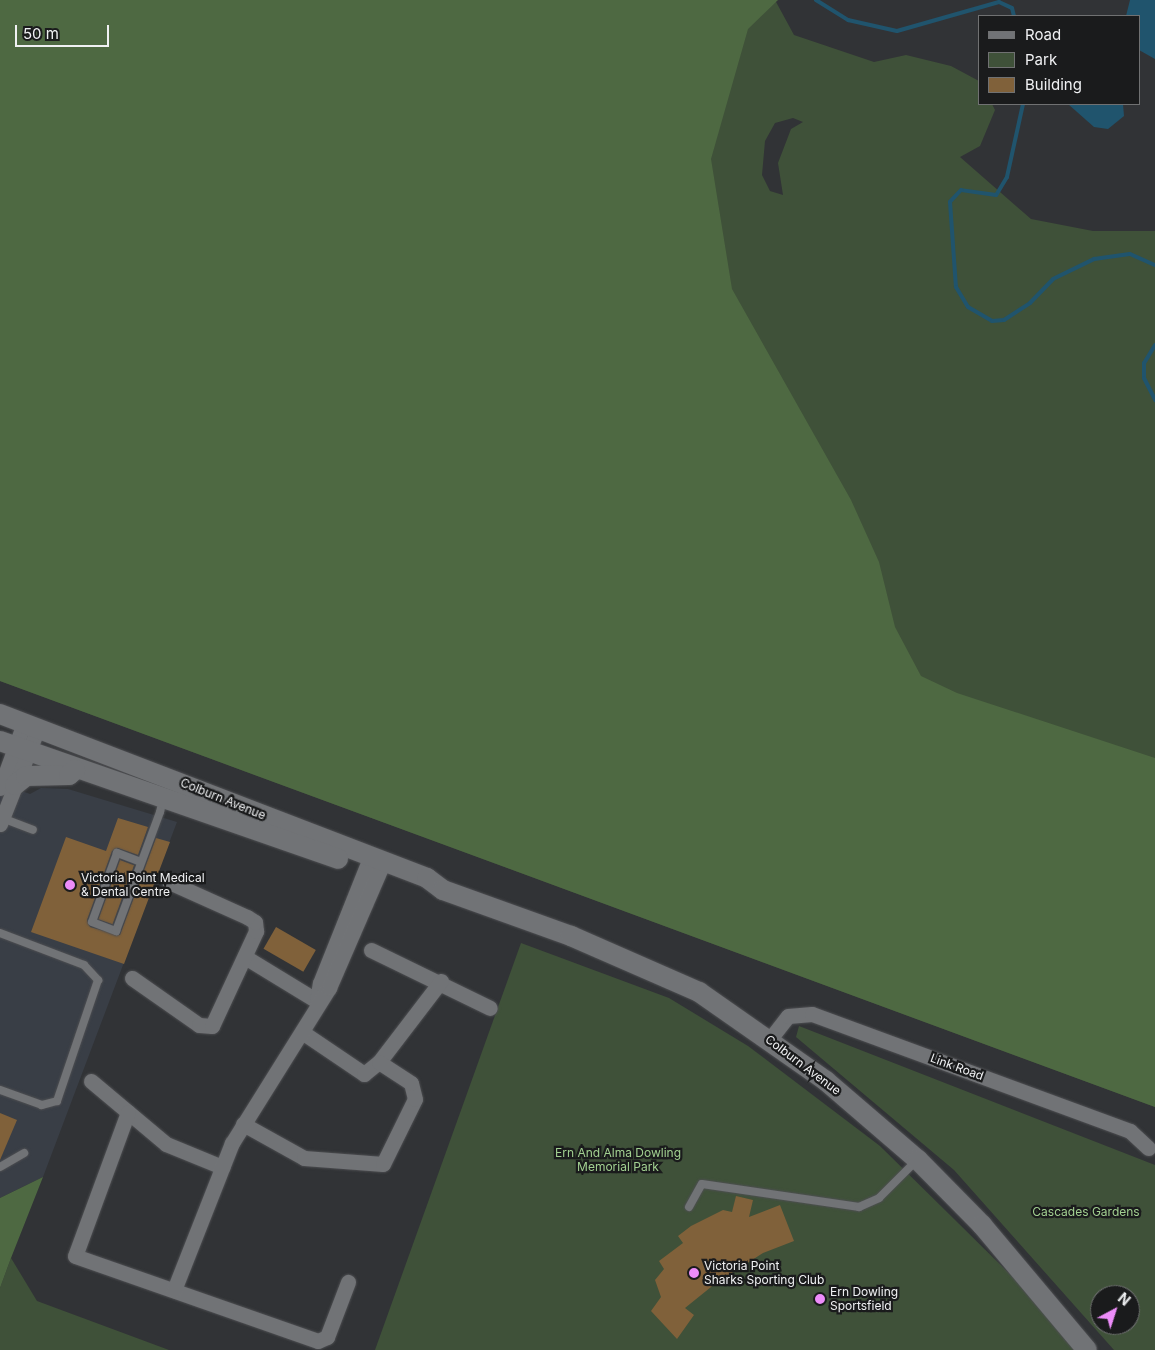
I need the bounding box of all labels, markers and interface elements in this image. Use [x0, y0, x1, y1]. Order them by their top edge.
scale bar [18, 15, 111, 47]
legend [978, 15, 1140, 105]
text: 50 m [23, 24, 59, 43]
text: Road [1025, 25, 1061, 44]
text: Park [1025, 50, 1057, 69]
text: Building [1025, 75, 1082, 94]
street label: Colburn Avenue [178, 775, 268, 823]
place label: Victoria Point Medical & Dental Centre [81, 871, 205, 899]
marker: Victoria Point Medical & Dental Centre [63, 878, 77, 892]
street label: Colburn Avenue [762, 1032, 844, 1098]
street label: Link Road [928, 1051, 986, 1083]
park label: Ern And Alma Dowling Memorial Park [555, 1146, 681, 1174]
park label: Cascades Gardens [1032, 1205, 1140, 1219]
place label: Victoria Point Sharks Sporting Club [704, 1259, 824, 1287]
marker: Victoria Point Sharks Sporting Club [688, 1267, 700, 1279]
place label: Ern Dowling Sportsfield [830, 1285, 898, 1313]
north arrow [1090, 1285, 1140, 1335]
text: N [1115, 1289, 1134, 1309]
marker: Ern Dowling Sportsfield [814, 1293, 826, 1305]

